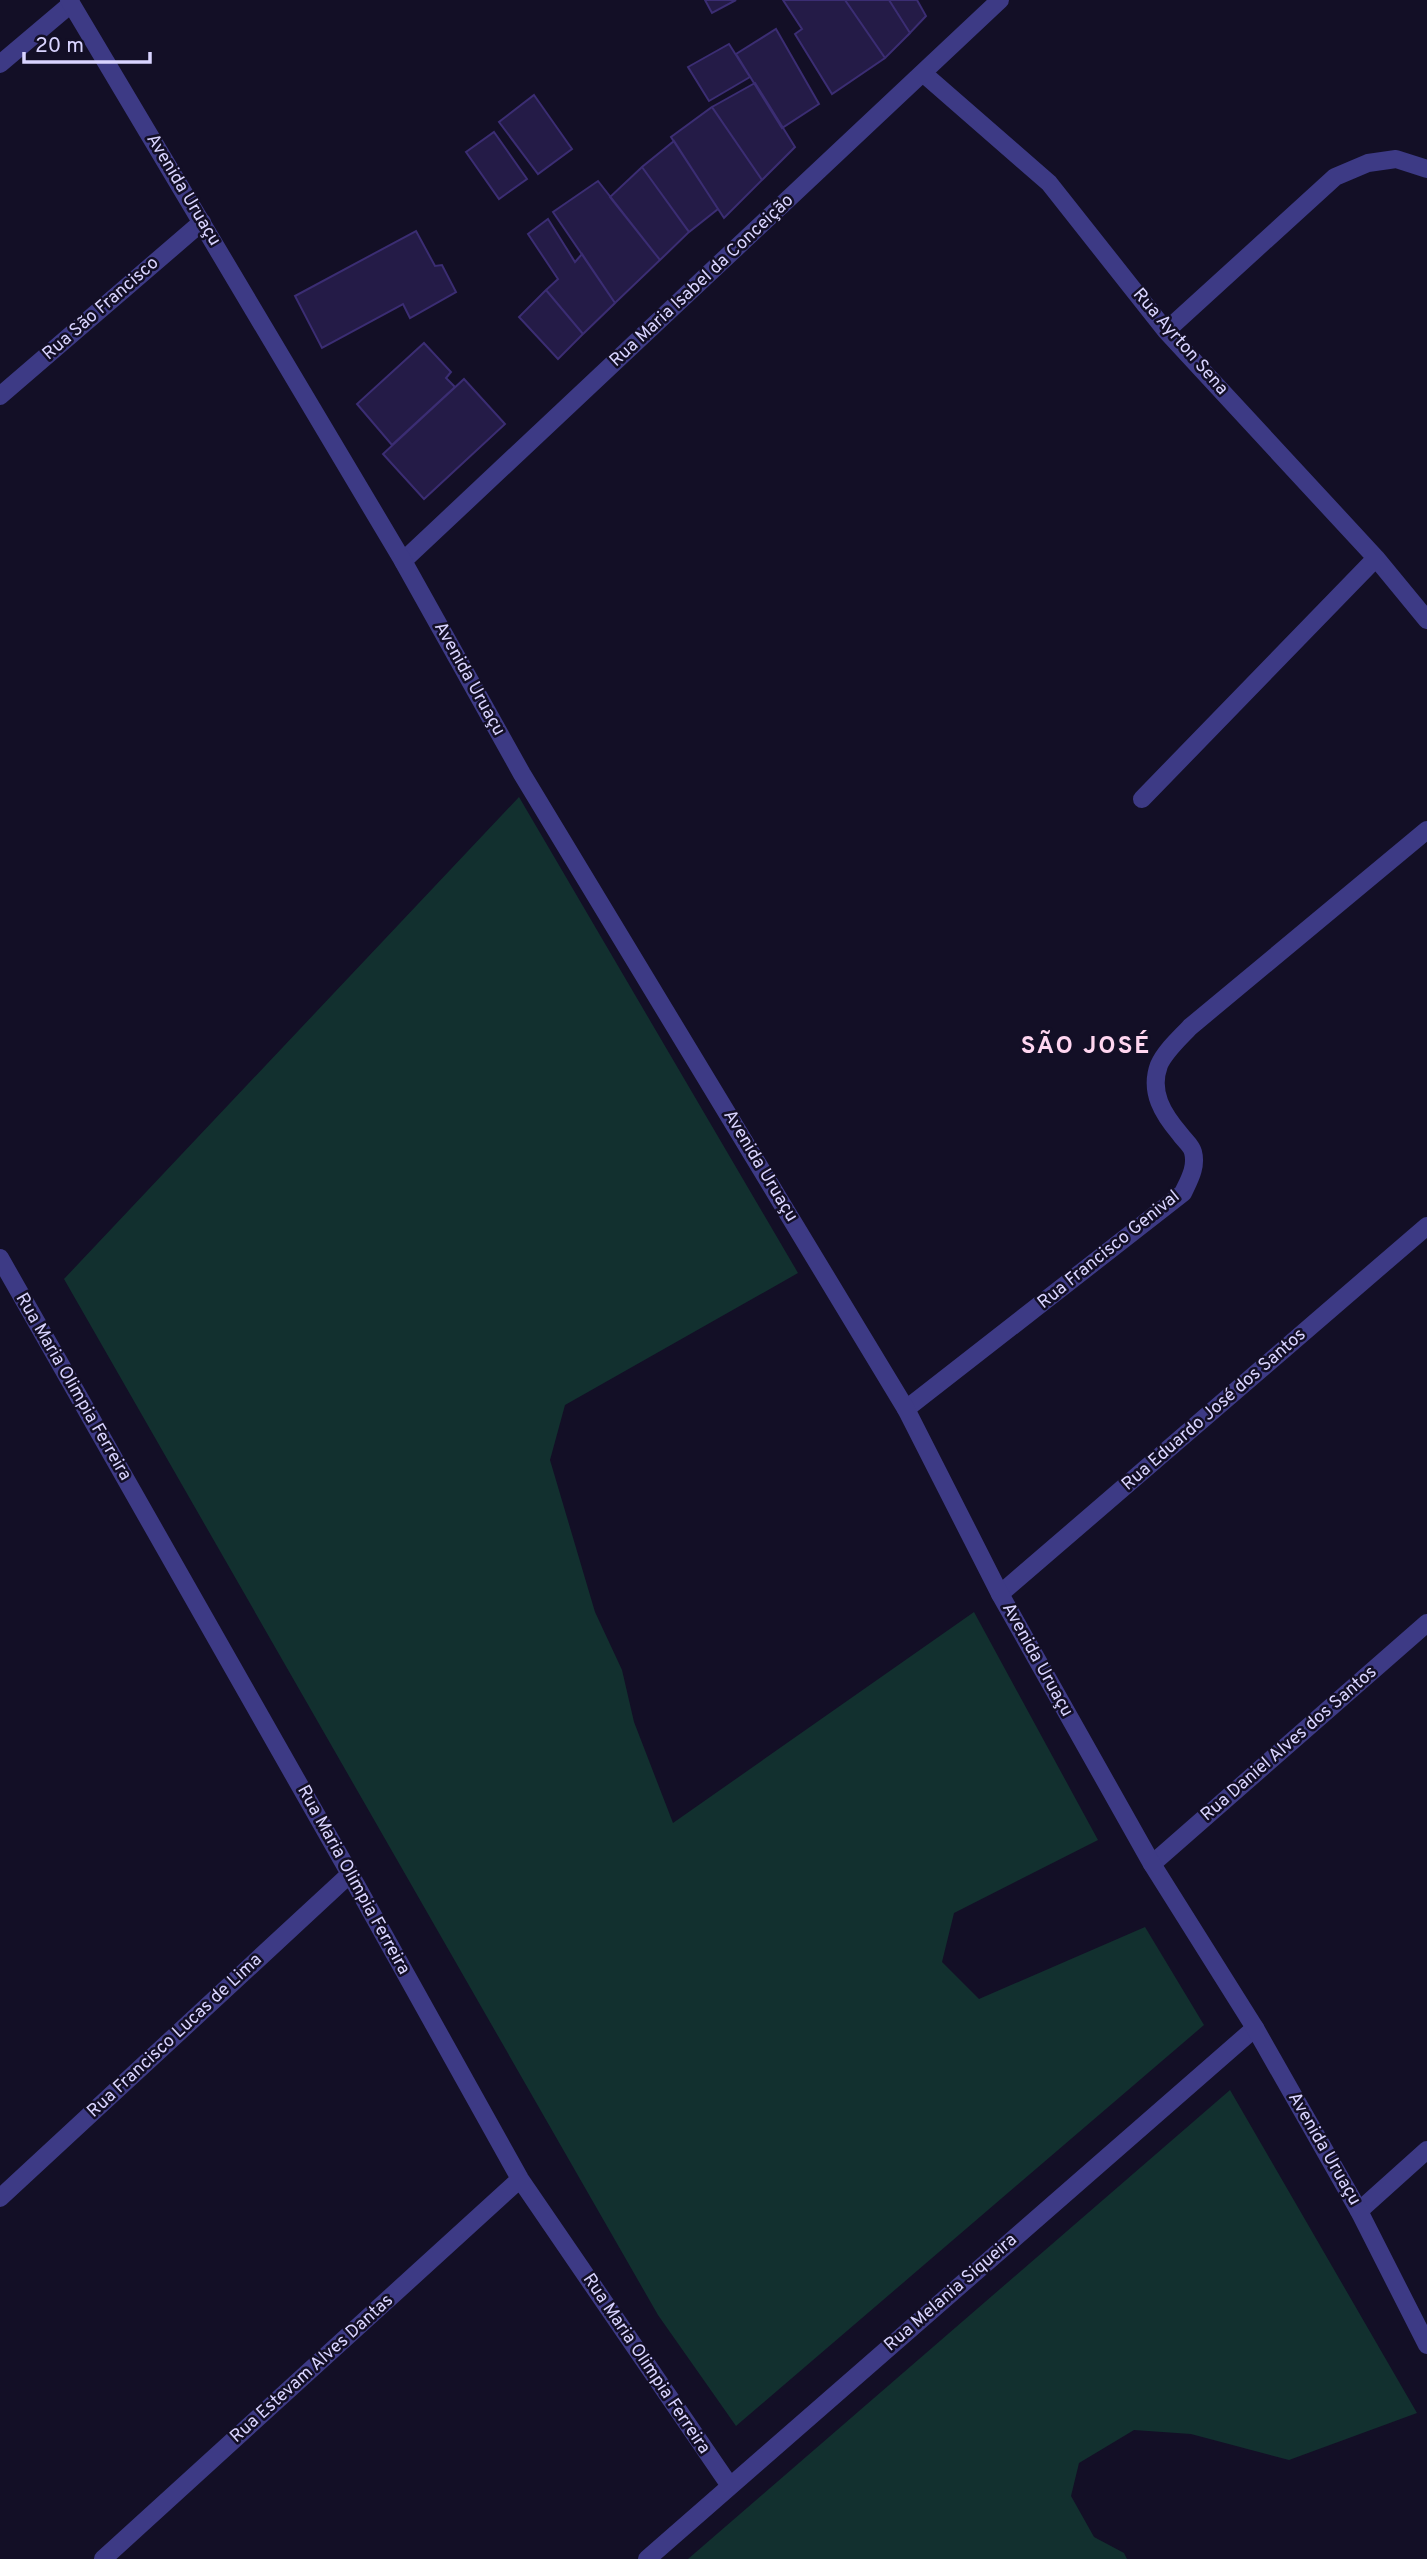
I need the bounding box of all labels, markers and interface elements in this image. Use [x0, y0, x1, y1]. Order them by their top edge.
scale bar [24, 21, 150, 65]
text: 20 m [35, 33, 84, 60]
street label: Avenida Uruaçu [140, 130, 226, 250]
street label: Rua Maria Isabel da Conceição [605, 190, 799, 372]
street label: Rua São Francisco [38, 252, 164, 366]
street label: Rua Ayrton Sena [1127, 284, 1233, 400]
street label: Avenida Uruaçu [428, 618, 510, 740]
district label: SÃO JOSÉ [1021, 1030, 1151, 1062]
street label: Avenida Uruaçu [717, 1106, 803, 1226]
street label: Rua Francisco Genival [1033, 1186, 1185, 1314]
street label: Rua Maria Olimpia Ferreira [10, 1289, 136, 1485]
street label: Rua Eduardo José dos Santos [1117, 1324, 1311, 1496]
street label: Avenida Uruaçu [996, 1599, 1078, 1721]
street label: Rua Daniel Alves dos Santos [1196, 1661, 1382, 1827]
street label: Rua Maria Olimpia Ferreira [291, 1781, 415, 1979]
street label: Rua Francisco Lucas de Lima [83, 1949, 267, 2123]
street label: Avenida Uruaçu [1282, 2088, 1366, 2210]
street label: Rua Melania Siqueira [880, 2229, 1022, 2357]
street label: Rua Maria Olimpia Ferreira [577, 2269, 715, 2459]
street label: Rua Estevam Alves Dantas [226, 2290, 398, 2448]

